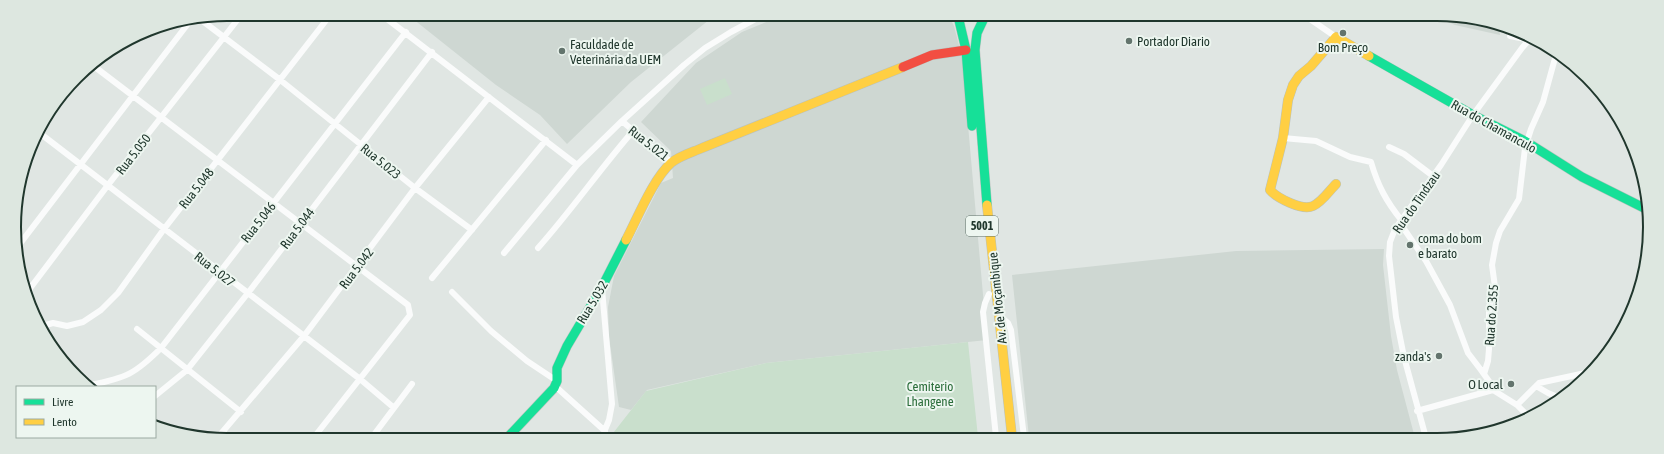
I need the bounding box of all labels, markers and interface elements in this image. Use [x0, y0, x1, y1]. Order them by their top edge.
marker: Bom Preço [1338, 28, 1348, 38]
place label: Portador Diario [1137, 34, 1210, 49]
marker: Portador Diario [1124, 36, 1134, 46]
place label: Faculdade de Veterinária da UEM [570, 37, 661, 67]
place label: Bom Preço [1318, 40, 1368, 55]
marker: Faculdade de Veterinária da UEM [557, 46, 567, 56]
street label: Rua do Chamanculo [1449, 97, 1539, 156]
street label: Rua 5.021 [625, 123, 672, 164]
street label: Rua 5.050 [113, 131, 154, 178]
street label: Rua 5.023 [358, 141, 404, 182]
street label: Rua 5.048 [176, 165, 217, 212]
street label: Rua do Tindzau [1389, 168, 1443, 236]
street label: Rua 5.046 [238, 199, 279, 246]
street label: Rua 5.044 [277, 205, 318, 252]
road number: 5001 [966, 216, 998, 236]
place label: coma do bom e barato [1418, 231, 1482, 261]
marker: coma do bom e barato [1405, 240, 1415, 250]
street label: Rua 5.042 [336, 245, 377, 292]
street label: Rua 5.027 [191, 249, 238, 290]
street label: Av. de Moçambique [985, 251, 1010, 344]
street label: Rua 5.032 [574, 278, 611, 326]
street label: Rua do 2.355 [1482, 284, 1501, 346]
place label: zanda's [1395, 349, 1431, 364]
marker: zanda's [1434, 351, 1444, 361]
place label: O Local [1468, 377, 1504, 392]
park label: Cemiterio Lhangene [906, 379, 954, 409]
marker: O Local [1506, 379, 1516, 389]
legend [16, 386, 156, 438]
text: Livre [52, 395, 73, 409]
text: Lento [52, 415, 77, 429]

